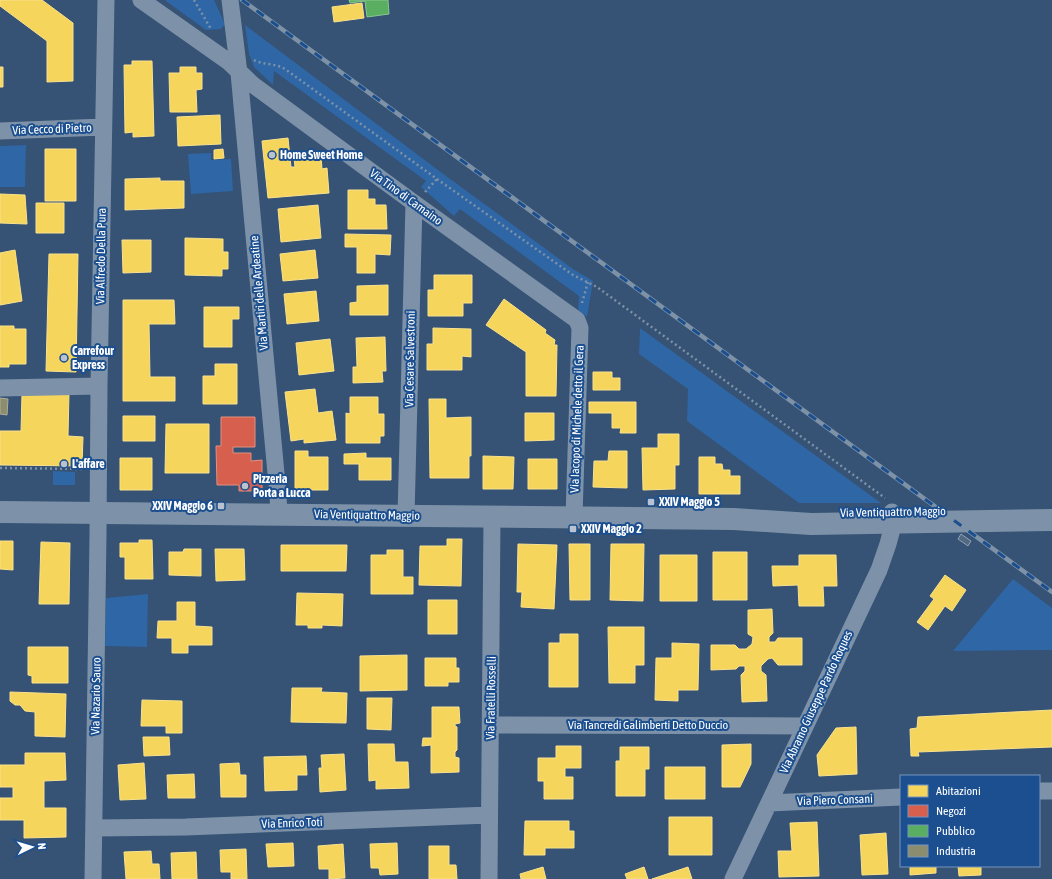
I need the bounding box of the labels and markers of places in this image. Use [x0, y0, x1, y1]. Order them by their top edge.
place label: Home Sweet Home [280, 148, 363, 162]
marker: Home Sweet Home [267, 150, 277, 160]
place label: Carrefour Express [72, 344, 114, 372]
marker: Carrefour Express [59, 353, 69, 363]
place label: L'affare [72, 457, 105, 471]
marker: L'affare [59, 459, 69, 469]
place label: Pizzeria Porta a Lucca [253, 472, 311, 500]
marker: Pizzeria Porta a Lucca [240, 481, 250, 491]
place label: XXIV Maggio 5 [658, 495, 720, 509]
marker: XXIV Maggio 5 [646, 497, 656, 507]
place label: XXIV Maggio 6 [151, 499, 213, 513]
marker: XXIV Maggio 6 [216, 501, 226, 511]
place label: XXIV Maggio 2 [580, 522, 642, 536]
marker: XXIV Maggio 2 [568, 524, 578, 534]

